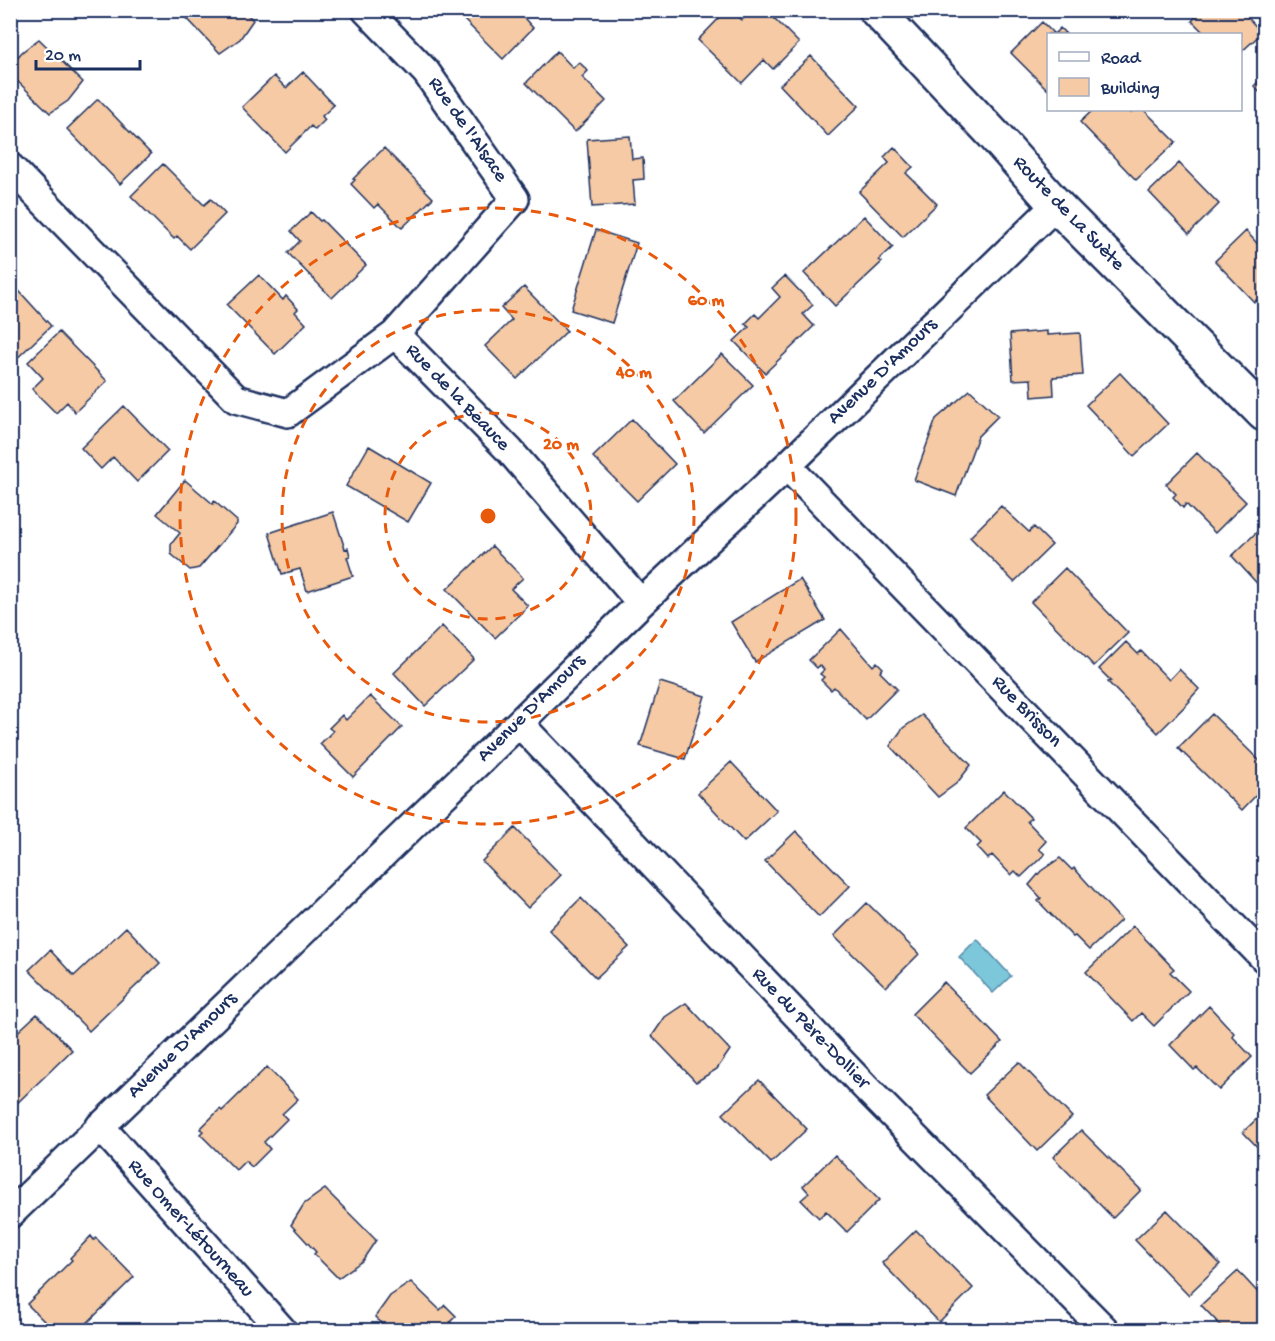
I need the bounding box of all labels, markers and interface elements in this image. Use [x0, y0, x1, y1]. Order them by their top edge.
scale bar [36, 33, 140, 71]
legend [1047, 33, 1242, 111]
text: 20 m [45, 46, 81, 67]
text: Road [1101, 49, 1142, 70]
street label: Rue de l'Alsace [422, 73, 512, 188]
text: Building [1100, 79, 1160, 100]
street label: Route de La Suète [1007, 152, 1129, 277]
text: 60 m [688, 291, 724, 312]
street label: Avenue D'Amours [824, 314, 943, 430]
street label: Rue de la Beauce [400, 340, 514, 457]
text: 40 m [615, 363, 652, 384]
text: 20 m [543, 435, 579, 456]
centre of rings [478, 506, 498, 526]
street label: Avenue D'Amours [473, 650, 591, 768]
street label: Rue Brisson [986, 671, 1066, 753]
street label: Rue du Père-Dollier [746, 964, 875, 1096]
street label: Avenue D'Amours [124, 988, 243, 1104]
street label: Rue Omer-Létourneau [122, 1155, 258, 1303]

